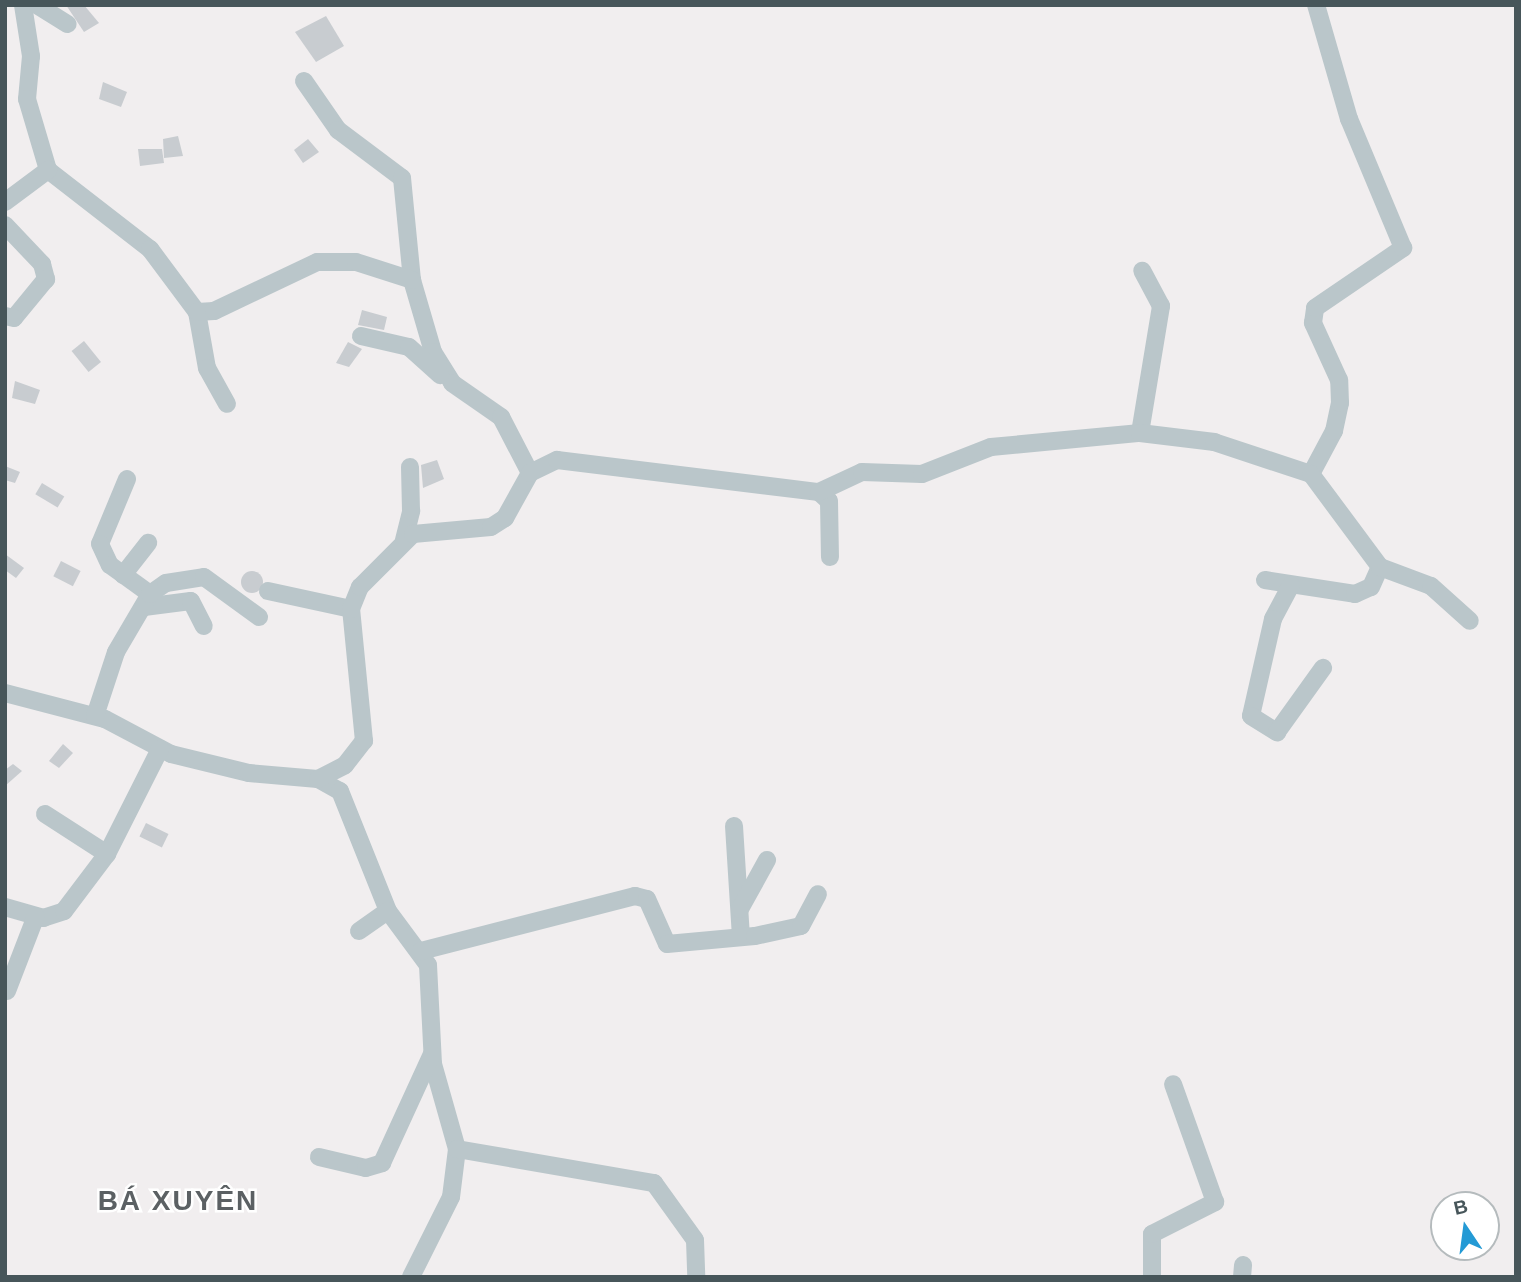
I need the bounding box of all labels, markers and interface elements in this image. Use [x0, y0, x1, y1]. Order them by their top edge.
district label: BÁ XUYÊN [99, 1184, 257, 1218]
north arrow [1430, 1191, 1500, 1261]
text: B [1452, 1195, 1470, 1219]

